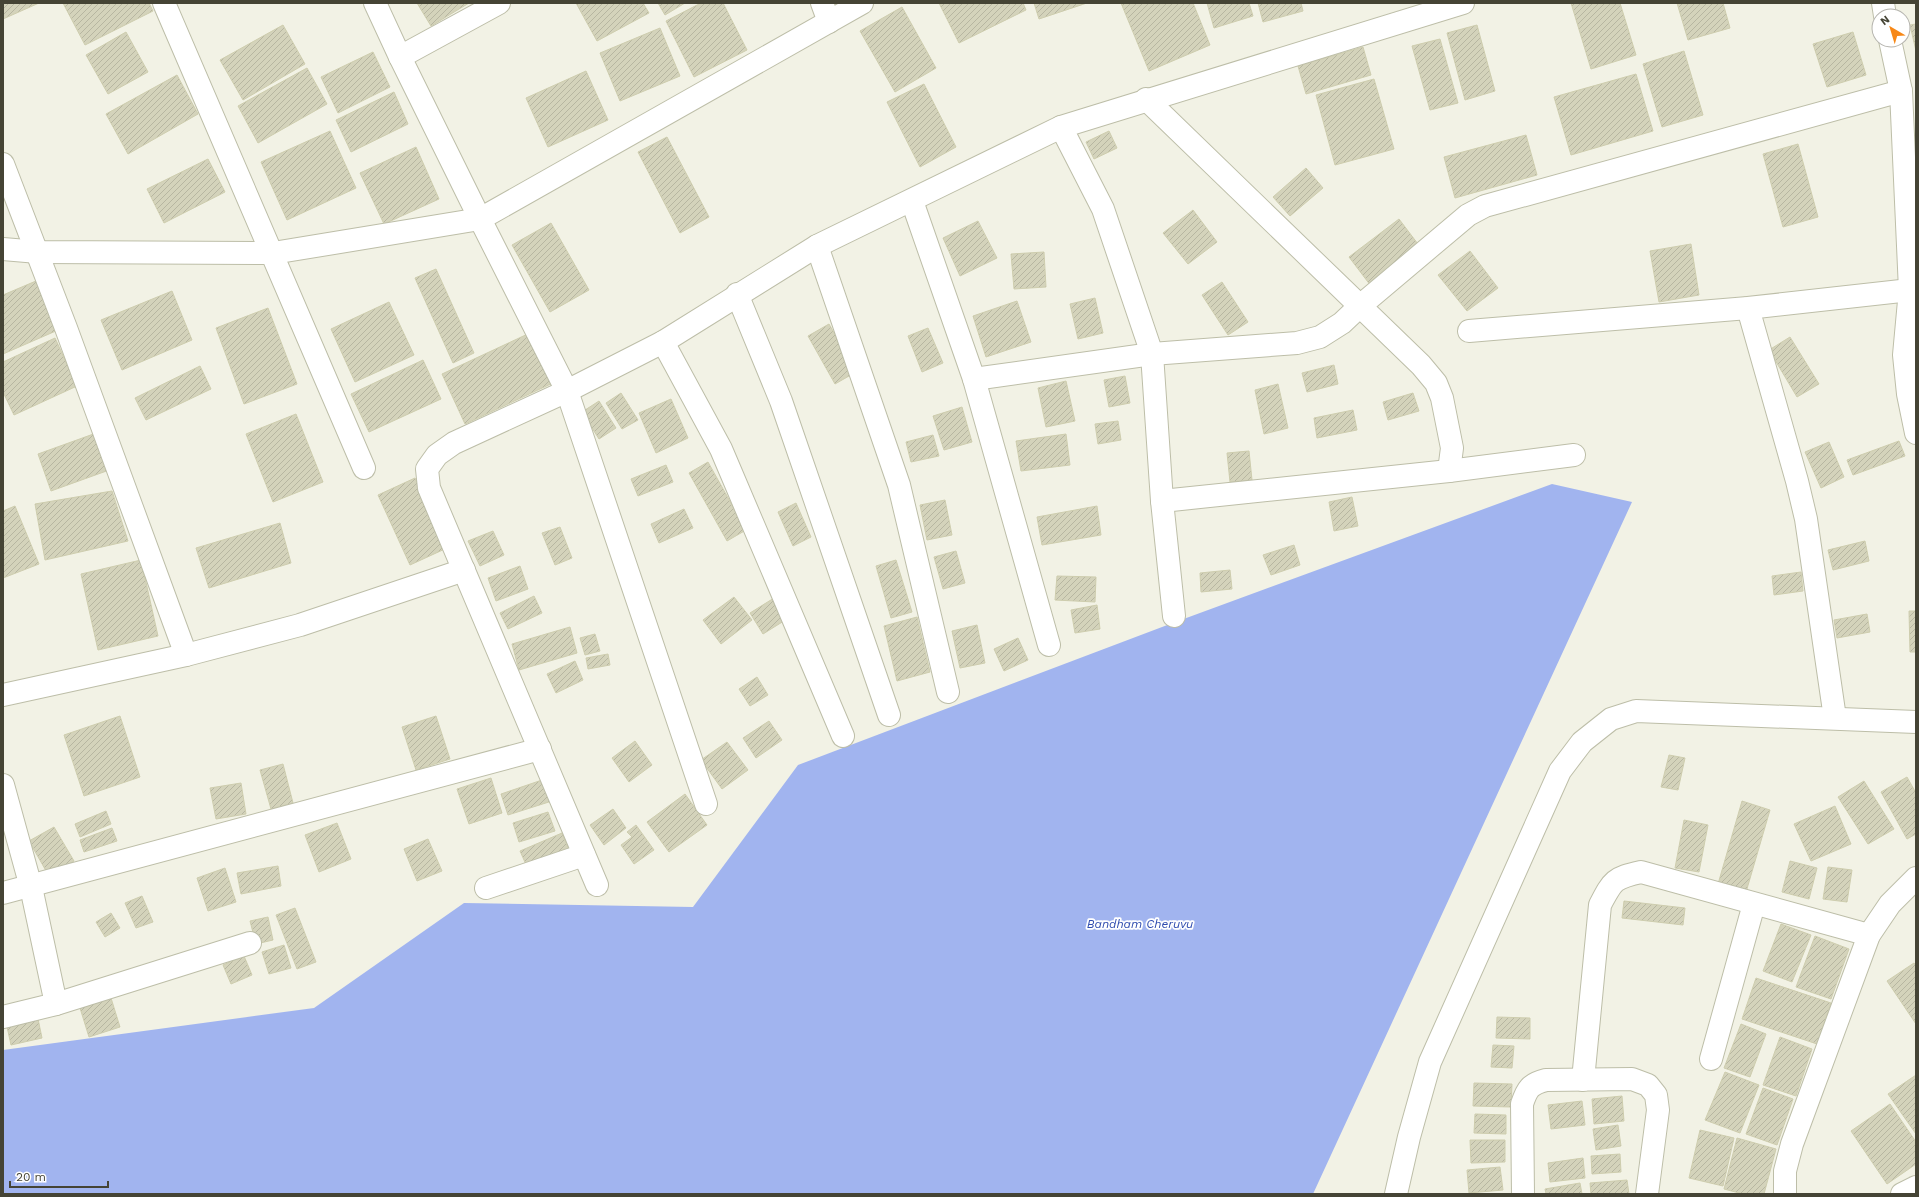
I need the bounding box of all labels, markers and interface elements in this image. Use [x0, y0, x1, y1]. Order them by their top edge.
north arrow [1871, 8, 1911, 48]
text: N [1878, 13, 1892, 28]
water label: Bandham Cheruvu [1087, 917, 1193, 931]
scale bar [10, 1163, 108, 1189]
text: 20 m [16, 1170, 46, 1184]

